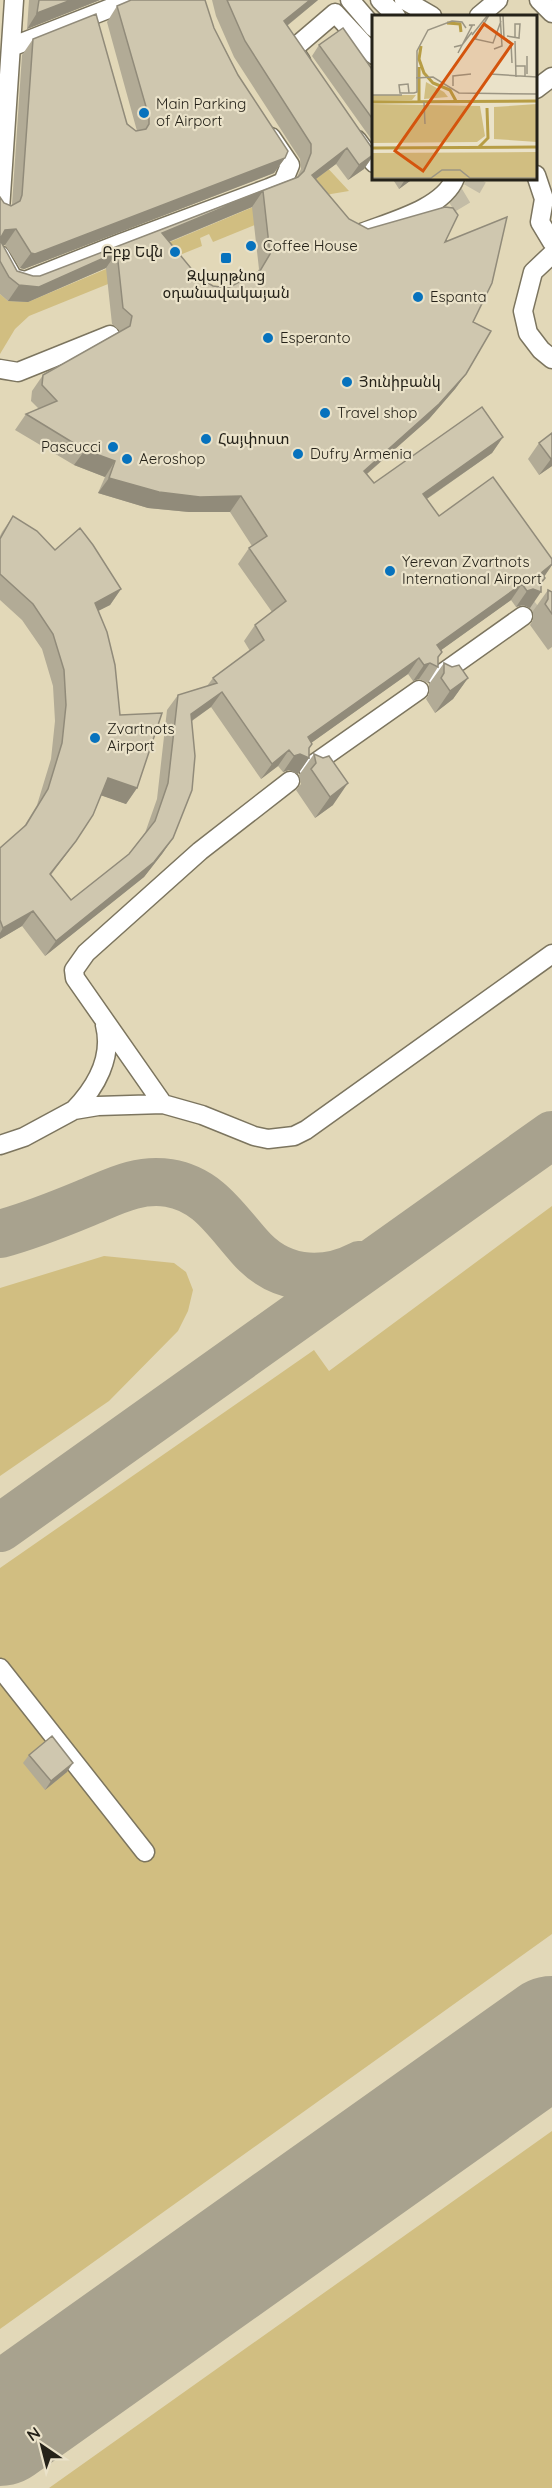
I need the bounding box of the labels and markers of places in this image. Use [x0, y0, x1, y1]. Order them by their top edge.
place label: Main Parking of Airport [156, 94, 246, 130]
marker: Main Parking of Airport [137, 106, 151, 120]
place label: Coffee House [263, 236, 358, 255]
marker: Coffee House [244, 239, 258, 253]
place label: Բբք Եվն [102, 242, 163, 261]
marker: Բբք Եվն [168, 245, 182, 259]
marker: Զվարթնոց օդանավակայան [219, 251, 233, 265]
place label: Զվարթնոց օդանավակայան [162, 266, 290, 302]
place label: Espanta [430, 287, 487, 306]
marker: Espanta [411, 290, 425, 304]
place label: Esperanto [280, 328, 351, 347]
marker: Esperanto [261, 331, 275, 345]
place label: Յունիբանկ [359, 372, 441, 391]
marker: Յունիբանկ [340, 375, 354, 389]
place label: Travel shop [337, 403, 417, 422]
marker: Travel shop [318, 406, 332, 420]
place label: Հայփոստ [218, 429, 289, 448]
marker: Հայփոստ [199, 432, 213, 446]
place label: Pascucci [41, 437, 101, 456]
marker: Pascucci [106, 440, 120, 454]
place label: Dufry Armenia [310, 444, 412, 463]
marker: Dufry Armenia [291, 447, 305, 461]
place label: Aeroshop [139, 449, 205, 468]
marker: Aeroshop [120, 452, 134, 466]
place label: Yerevan Zvartnots International Airport [402, 552, 542, 588]
marker: Yerevan Zvartnots International Airport [383, 564, 397, 578]
place label: Zvartnots Airport [107, 719, 175, 755]
marker: Zvartnots Airport [88, 731, 102, 745]

